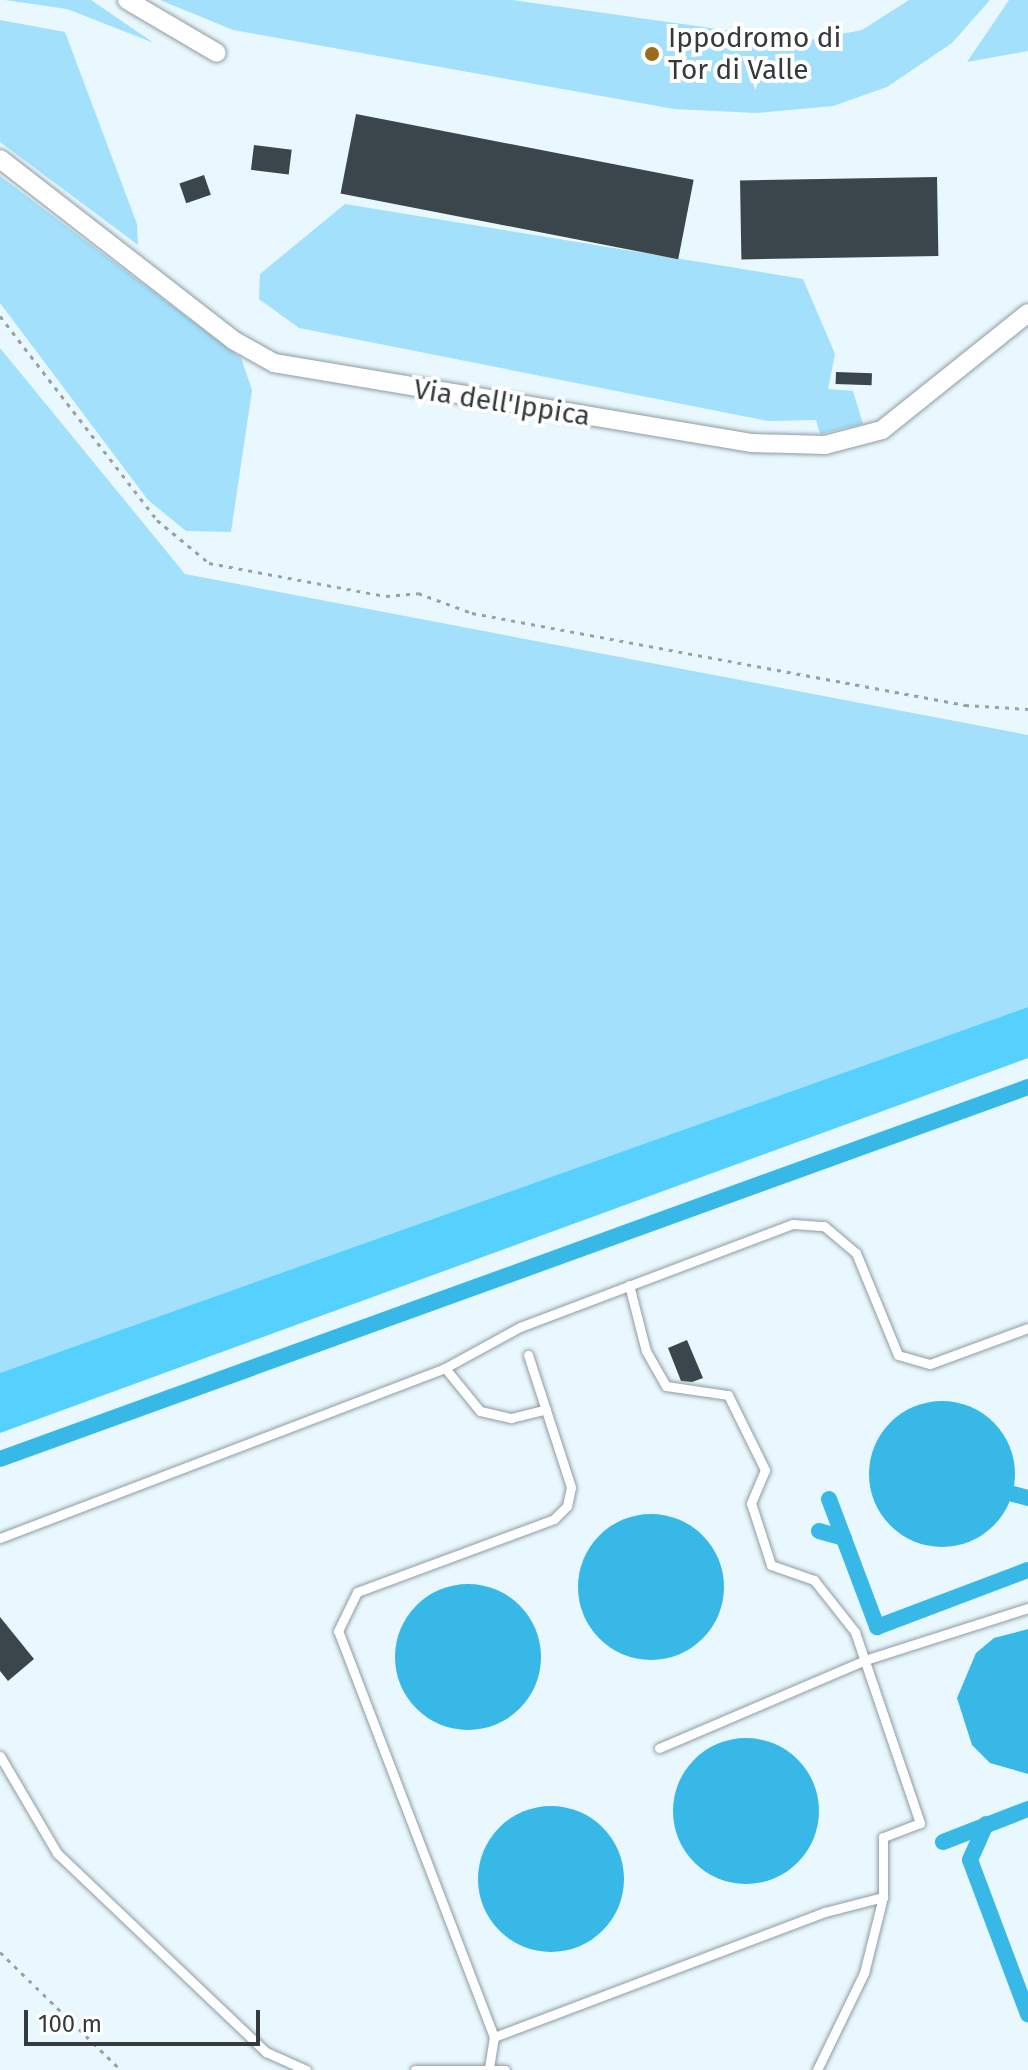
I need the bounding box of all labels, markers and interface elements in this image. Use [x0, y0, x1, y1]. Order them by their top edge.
place label: Ippodromo di Tor di Valle [668, 21, 841, 87]
marker: Ippodromo di Tor di Valle [643, 45, 661, 63]
street label: Via dell'Ippica [411, 372, 593, 434]
scale bar [28, 1994, 264, 2044]
text: 100 m [38, 2010, 102, 2038]

